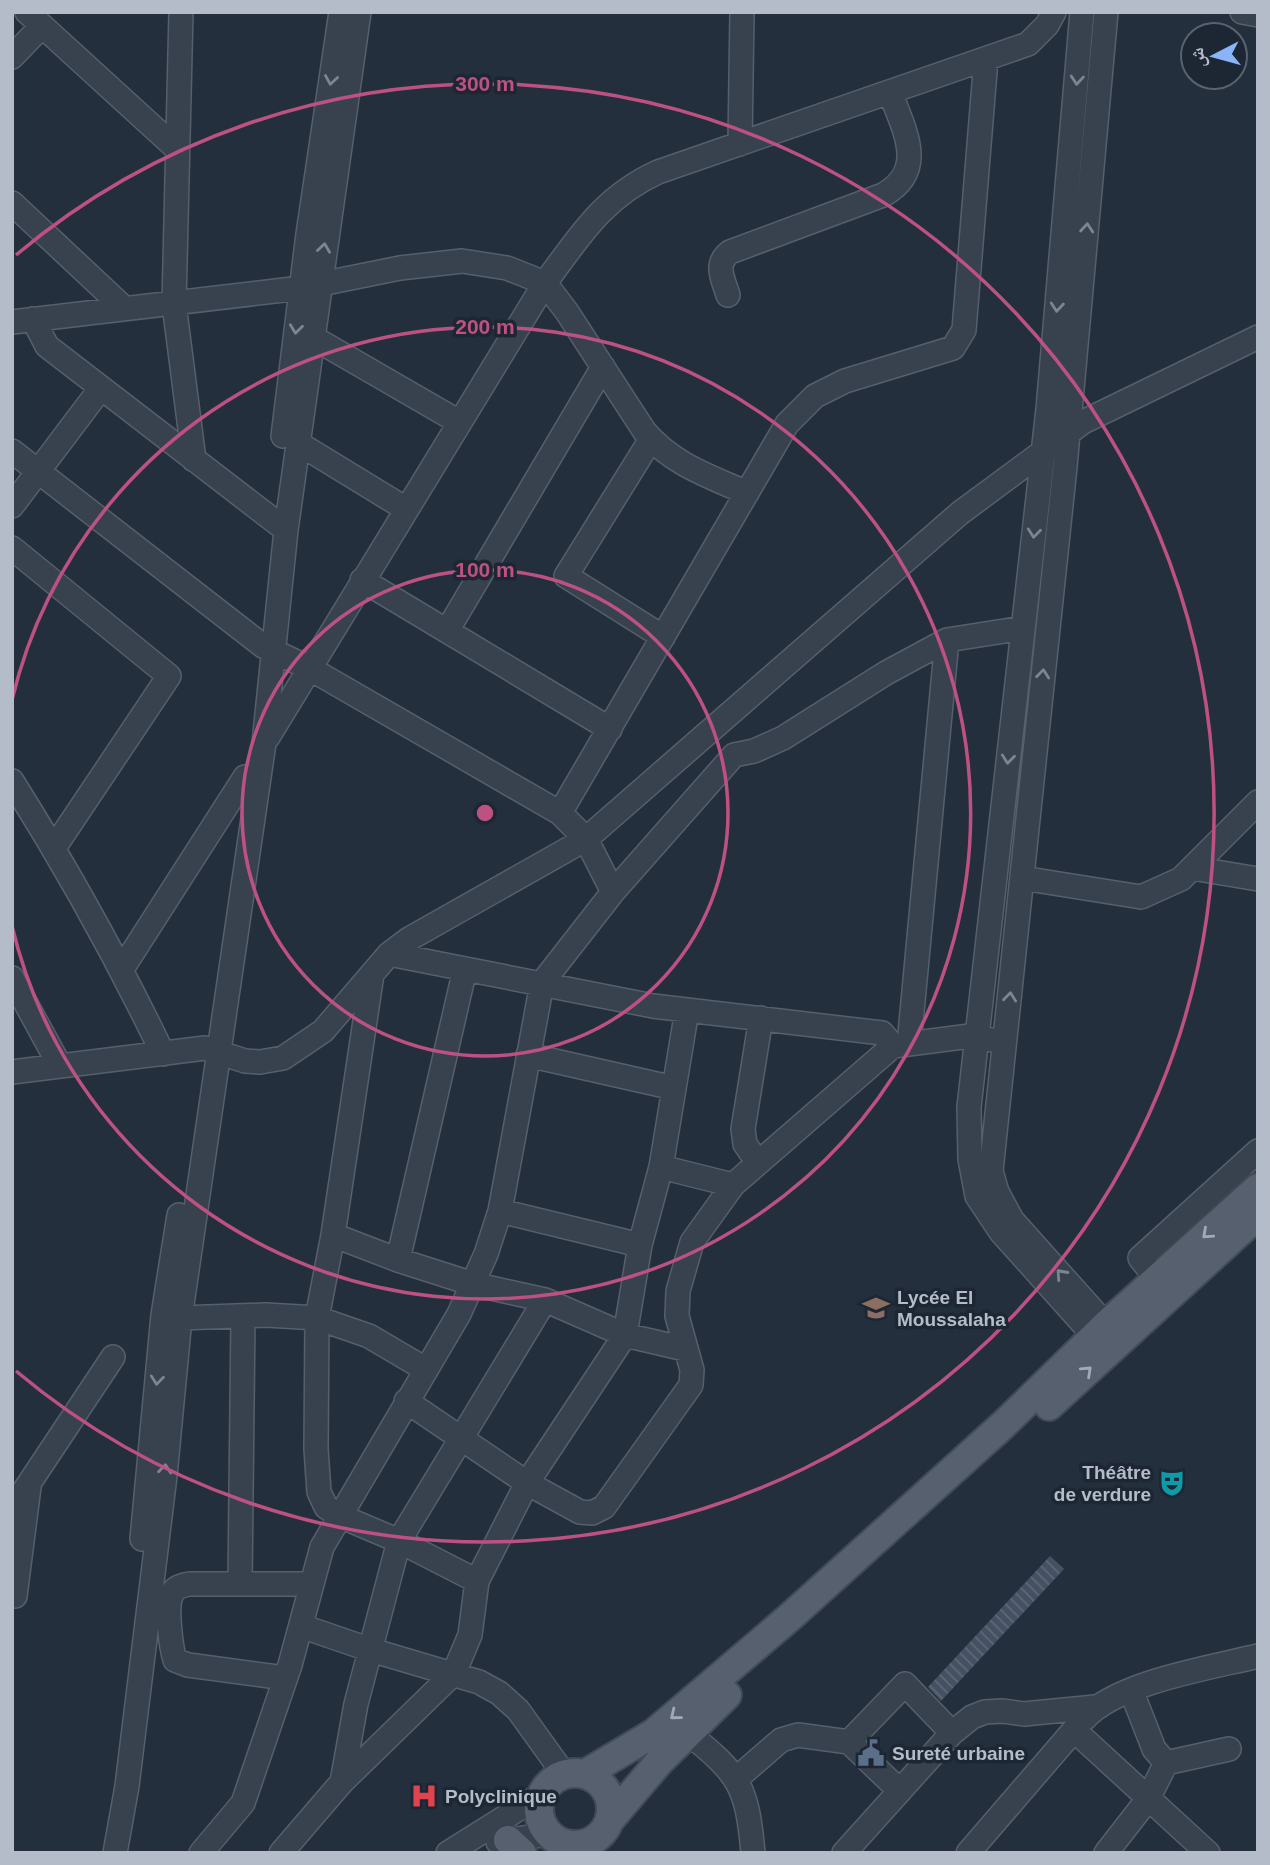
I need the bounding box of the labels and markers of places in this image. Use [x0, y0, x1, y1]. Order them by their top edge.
centre of rings [473, 801, 497, 825]
place label: Lycée El Moussalaha [897, 1287, 1006, 1330]
school or university icon: Lycée El Moussalaha [861, 1293, 891, 1323]
place label: Théâtre de verdure [1054, 1462, 1151, 1505]
theatre icon: Théâtre de verdure [1157, 1468, 1187, 1498]
public building icon: Sureté urbaine [856, 1738, 886, 1768]
place label: Sureté urbaine [892, 1743, 1025, 1764]
hospital icon: Polyclinique [409, 1781, 439, 1811]
place label: Polyclinique [445, 1786, 557, 1807]

